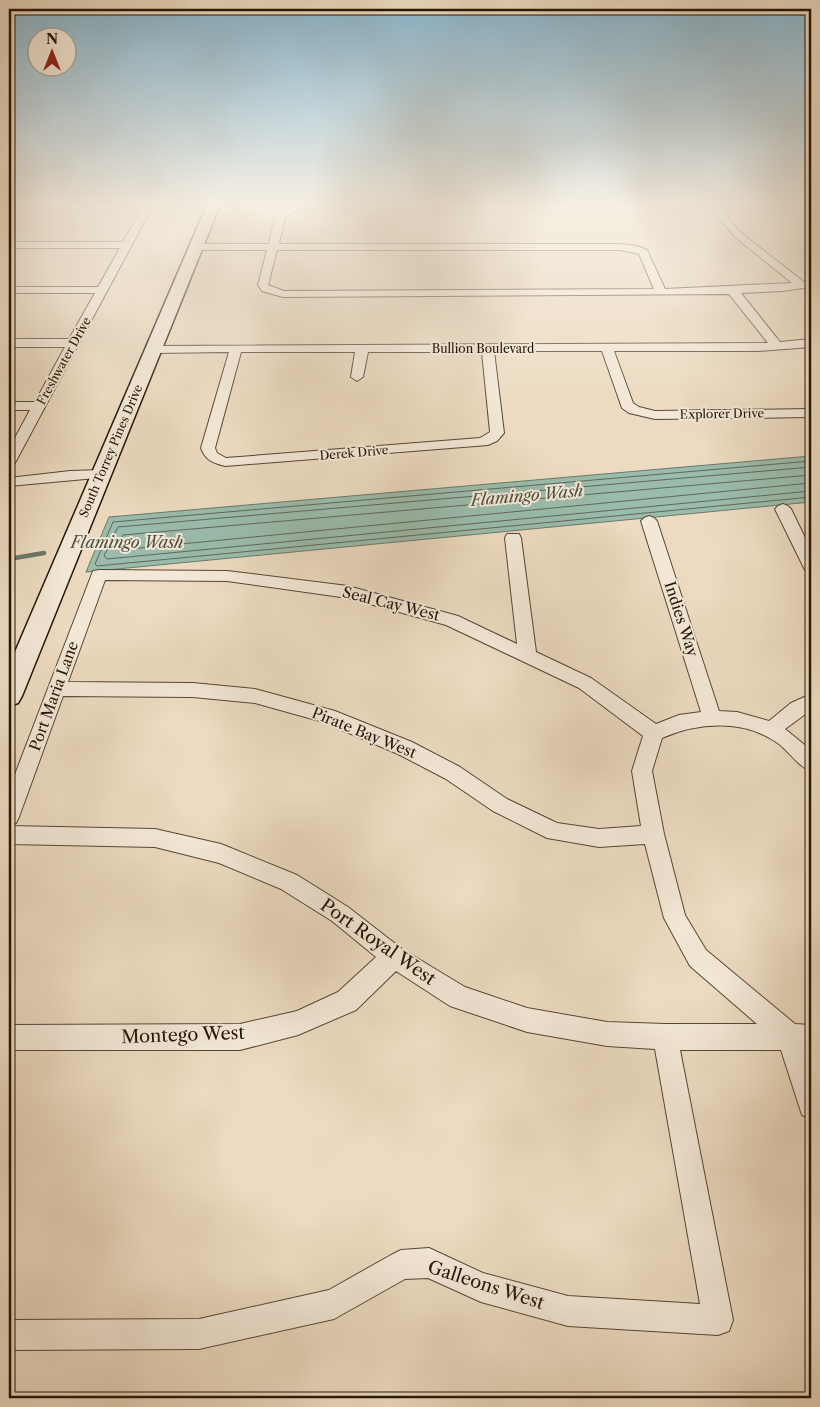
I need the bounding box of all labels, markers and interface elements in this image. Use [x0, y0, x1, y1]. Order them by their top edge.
north arrow [28, 28, 78, 78]
text: N [46, 30, 58, 48]
street label: Freshwater Drive [33, 314, 94, 407]
street label: Bullion Boulevard [432, 341, 535, 356]
street label: South Torrey Pines Drive [76, 382, 146, 520]
street label: Explorer Drive [680, 405, 765, 422]
street label: Derek Drive [319, 442, 389, 463]
water label: Flamingo Wash [468, 480, 584, 510]
water label: Flamingo Wash [69, 532, 183, 552]
street label: Indies Way [660, 579, 703, 660]
street label: Seal Cay West [341, 582, 442, 625]
street label: Port Maria Lane [25, 638, 82, 753]
street label: Pirate Bay West [309, 703, 420, 762]
street label: Port Royal West [316, 894, 440, 990]
street label: Montego West [121, 1022, 246, 1048]
street label: Galleons West [425, 1256, 548, 1314]

